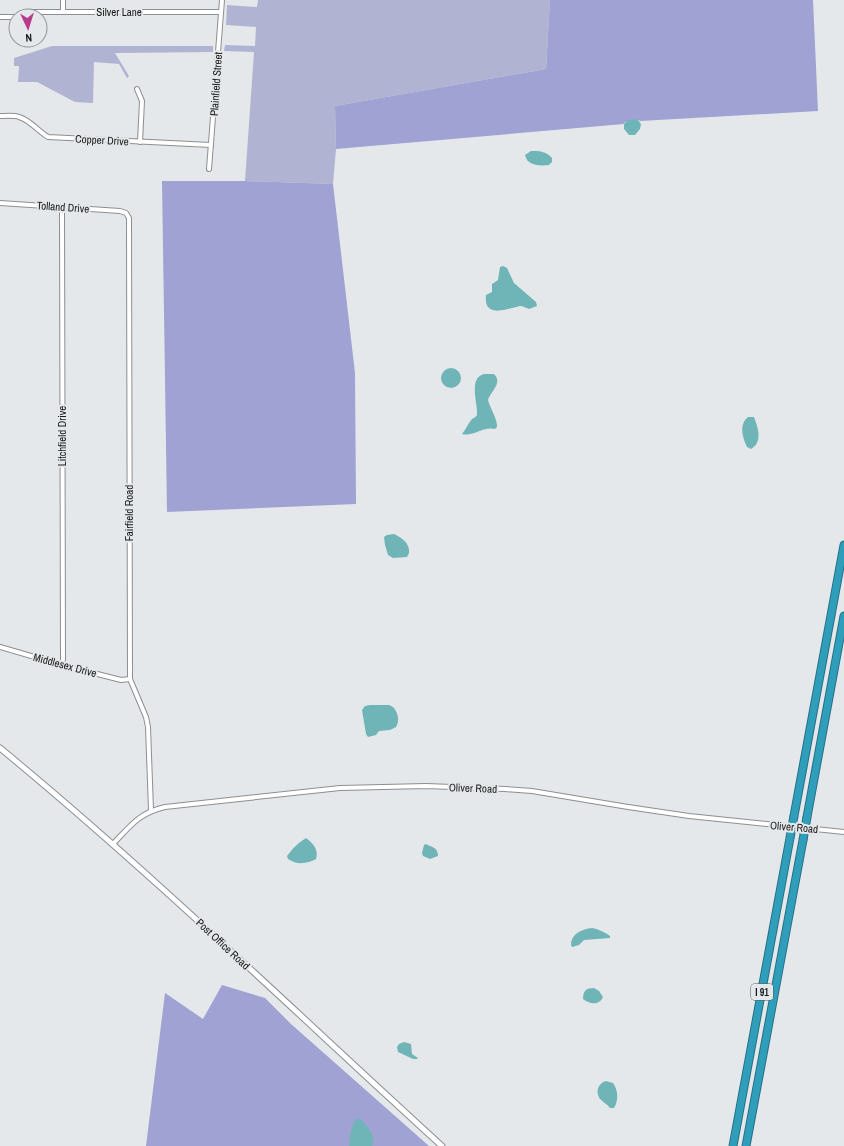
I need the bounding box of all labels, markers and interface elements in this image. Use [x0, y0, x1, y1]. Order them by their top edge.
street label: Silver Lane [96, 5, 142, 19]
north arrow [8, 8, 48, 48]
text: N [25, 31, 32, 45]
street label: Plainfield Street [207, 51, 225, 117]
street label: Copper Drive [75, 132, 129, 148]
street label: Tolland Drive [36, 198, 90, 216]
street label: Litchfield Drive [55, 406, 69, 466]
street label: Fairfield Road [122, 485, 136, 541]
street label: Middlesex Drive [32, 650, 98, 680]
street label: Oliver Road [449, 780, 497, 796]
street label: Oliver Road [769, 818, 819, 836]
street label: Post Office Road [193, 916, 253, 972]
road number: I 91 [751, 984, 773, 1000]

